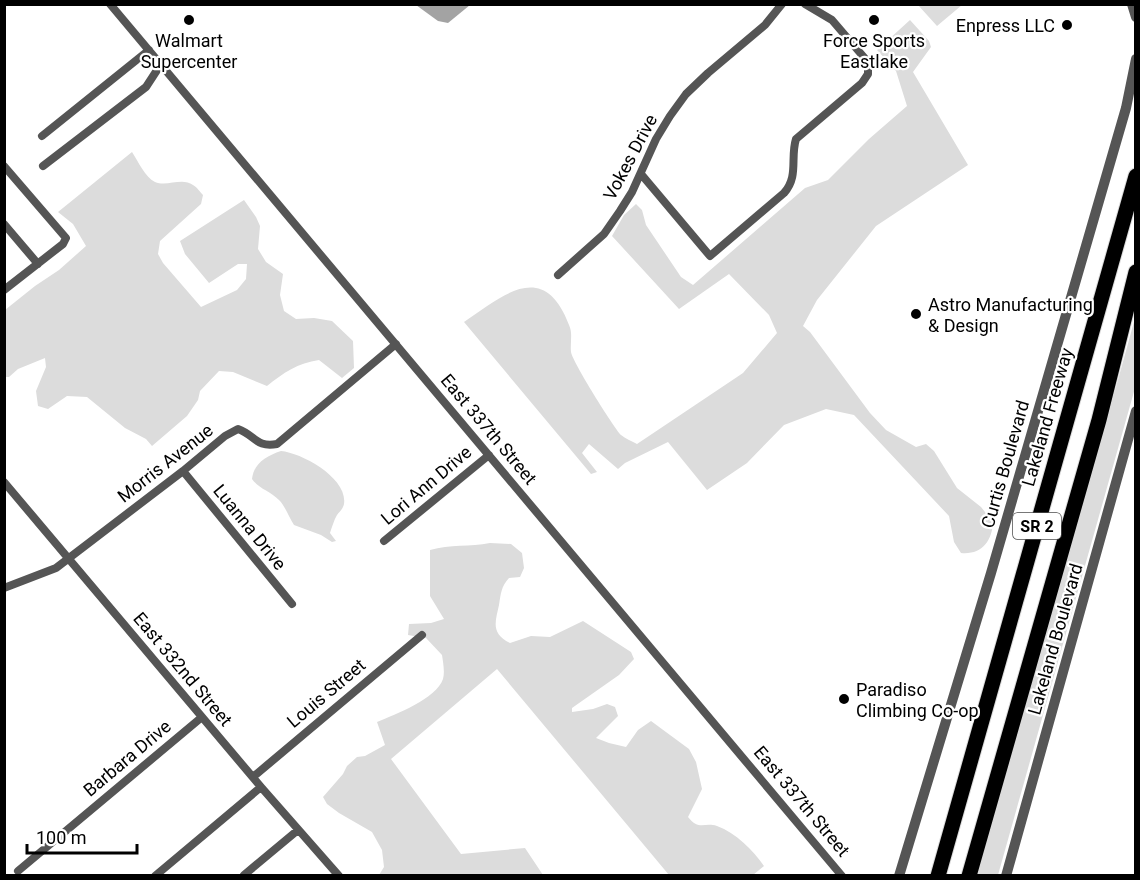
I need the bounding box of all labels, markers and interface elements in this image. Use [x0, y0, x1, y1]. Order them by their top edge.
marker: Walmart Supercenter [182, 13, 196, 27]
marker: Force Sports Eastlake [867, 13, 881, 27]
place label: Enpress LLC [956, 15, 1055, 36]
marker: Enpress LLC [1060, 18, 1074, 32]
place label: Walmart Supercenter [141, 30, 237, 72]
place label: Force Sports Eastlake [823, 30, 925, 72]
street label: Vokes Drive [599, 111, 661, 203]
place label: Astro Manufacturing & Design [928, 294, 1093, 336]
marker: Astro Manufacturing & Design [909, 307, 923, 321]
street label: Lakeland Freeway [1017, 345, 1077, 489]
street label: East 337th Street [437, 369, 541, 489]
street label: Curtis Boulevard [977, 398, 1033, 530]
street label: Morris Avenue [113, 419, 217, 507]
street label: Lori Ann Drive [377, 441, 475, 529]
street label: Luanna Drive [209, 480, 291, 574]
road number: SR 2 [1013, 513, 1061, 539]
street label: Lakeland Boulevard [1023, 561, 1087, 717]
street label: East 332nd Street [129, 608, 237, 730]
street label: Louis Street [283, 654, 369, 732]
place label: Paradiso Climbing Co-op [856, 679, 979, 721]
marker: Paradiso Climbing Co-op [837, 692, 851, 706]
street label: Barbara Drive [79, 715, 175, 801]
street label: East 337th Street [750, 741, 854, 861]
scale bar [27, 817, 136, 855]
text: 100 m [36, 827, 87, 848]

